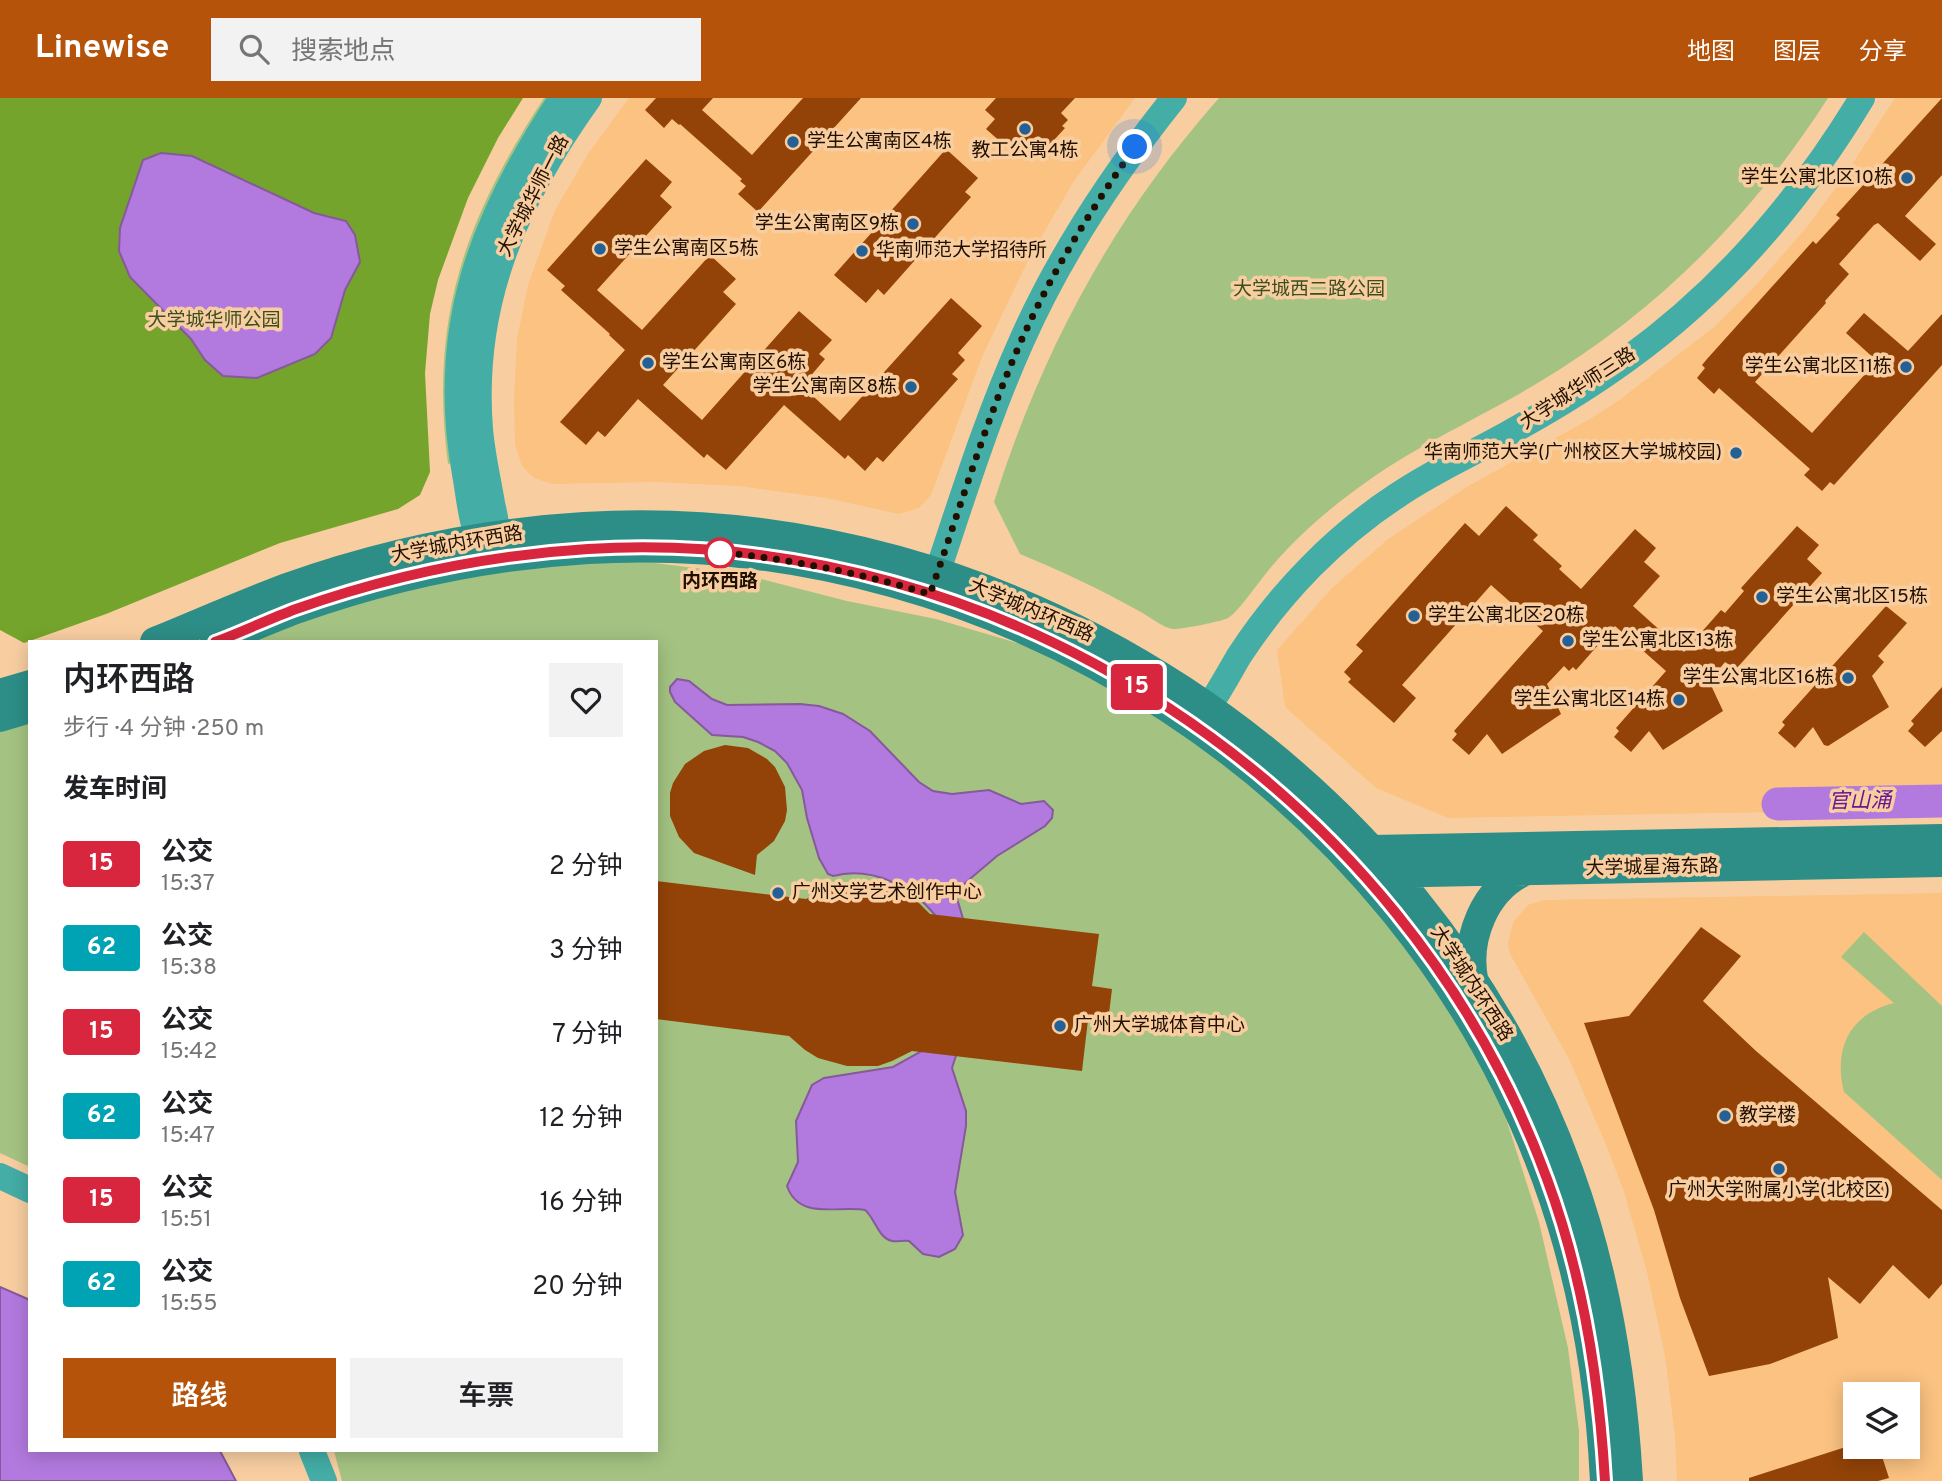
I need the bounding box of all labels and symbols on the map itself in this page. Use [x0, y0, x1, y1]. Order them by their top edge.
marker: 教工公寓4栋 [1017, 121, 1033, 137]
your location [1117, 129, 1152, 164]
place label: 学生公寓南区4栋 [807, 130, 952, 154]
street label: 大学城华师一路 [493, 131, 575, 261]
marker: 学生公寓南区4栋 [785, 134, 801, 150]
place label: 教工公寓4栋 [972, 139, 1078, 163]
place label: 学生公寓北区10栋 [1741, 166, 1893, 190]
marker: 学生公寓北区10栋 [1899, 170, 1915, 186]
place label: 学生公寓南区9栋 [755, 212, 899, 236]
marker: 学生公寓南区9栋 [905, 216, 921, 232]
place label: 学生公寓南区5栋 [614, 237, 759, 261]
place label: 华南师范大学招待所 [876, 239, 1047, 263]
marker: 学生公寓南区5栋 [592, 241, 608, 257]
marker: 华南师范大学招待所 [854, 243, 870, 259]
park label: 大学城西二路公园 [1233, 278, 1385, 302]
park label: 大学城华师公园 [147, 309, 281, 333]
street label: 大学城华师三路 [1516, 343, 1640, 435]
place label: 学生公寓南区6栋 [662, 351, 806, 375]
marker: 学生公寓南区6栋 [640, 355, 656, 371]
place label: 学生公寓北区11栋 [1745, 355, 1892, 379]
marker: 学生公寓北区11栋 [1898, 359, 1914, 375]
place label: 学生公寓南区8栋 [752, 375, 897, 399]
marker: 学生公寓南区8栋 [903, 379, 919, 395]
place label: 华南师范大学(广州校区大学城校园) [1424, 441, 1722, 465]
marker: 华南师范大学(广州校区大学城校园) [1728, 445, 1744, 461]
street label: 大学城内环西路 [389, 522, 525, 568]
marker: 内环西路 [705, 538, 735, 568]
place label: 内环西路 [682, 570, 758, 594]
street label: 大学城内环西路 [965, 574, 1097, 648]
place label: 学生公寓北区15栋 [1776, 585, 1928, 609]
marker: 学生公寓北区15栋 [1754, 589, 1770, 605]
place label: 学生公寓北区20栋 [1428, 604, 1585, 628]
marker: 学生公寓北区20栋 [1406, 608, 1422, 624]
place label: 学生公寓北区13栋 [1582, 629, 1734, 653]
marker: 学生公寓北区13栋 [1560, 633, 1576, 649]
line badge: 15 [1106, 664, 1168, 710]
place label: 学生公寓北区16栋 [1683, 666, 1834, 690]
marker: 学生公寓北区16栋 [1840, 670, 1856, 686]
place label: 学生公寓北区14栋 [1513, 688, 1665, 712]
marker: 学生公寓北区14栋 [1671, 692, 1687, 708]
water label: 官山涌 [1828, 788, 1894, 816]
street label: 大学城星海东路 [1585, 855, 1719, 881]
place label: 广州文学艺术创作中心 [792, 881, 982, 905]
marker: 广州文学艺术创作中心 [770, 885, 786, 901]
street label: 大学城内环西路 [1425, 922, 1517, 1046]
place label: 广州大学城体育中心 [1074, 1014, 1245, 1038]
marker: 广州大学城体育中心 [1052, 1018, 1068, 1034]
place label: 教学楼 [1739, 1104, 1796, 1128]
marker: 教学楼 [1717, 1108, 1733, 1124]
marker: 广州大学附属小学(北校区) [1771, 1161, 1787, 1177]
place label: 广州大学附属小学(北校区) [1668, 1179, 1890, 1203]

